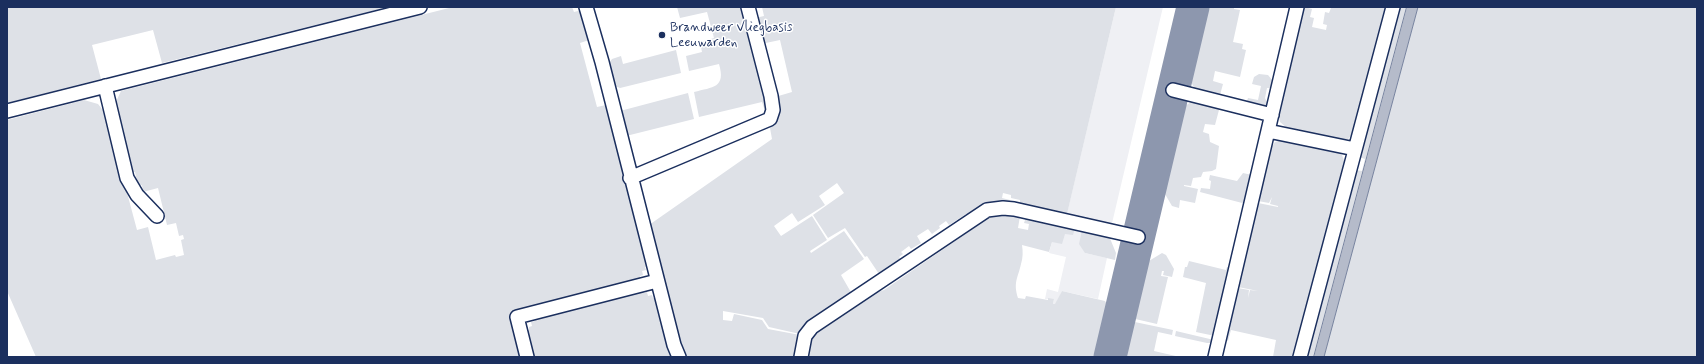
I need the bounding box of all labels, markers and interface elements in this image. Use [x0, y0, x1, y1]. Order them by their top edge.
place label: Brandweer Vliegbasis Leeuwarden [670, 20, 792, 51]
marker: Brandweer Vliegbasis Leeuwarden [657, 30, 667, 40]

